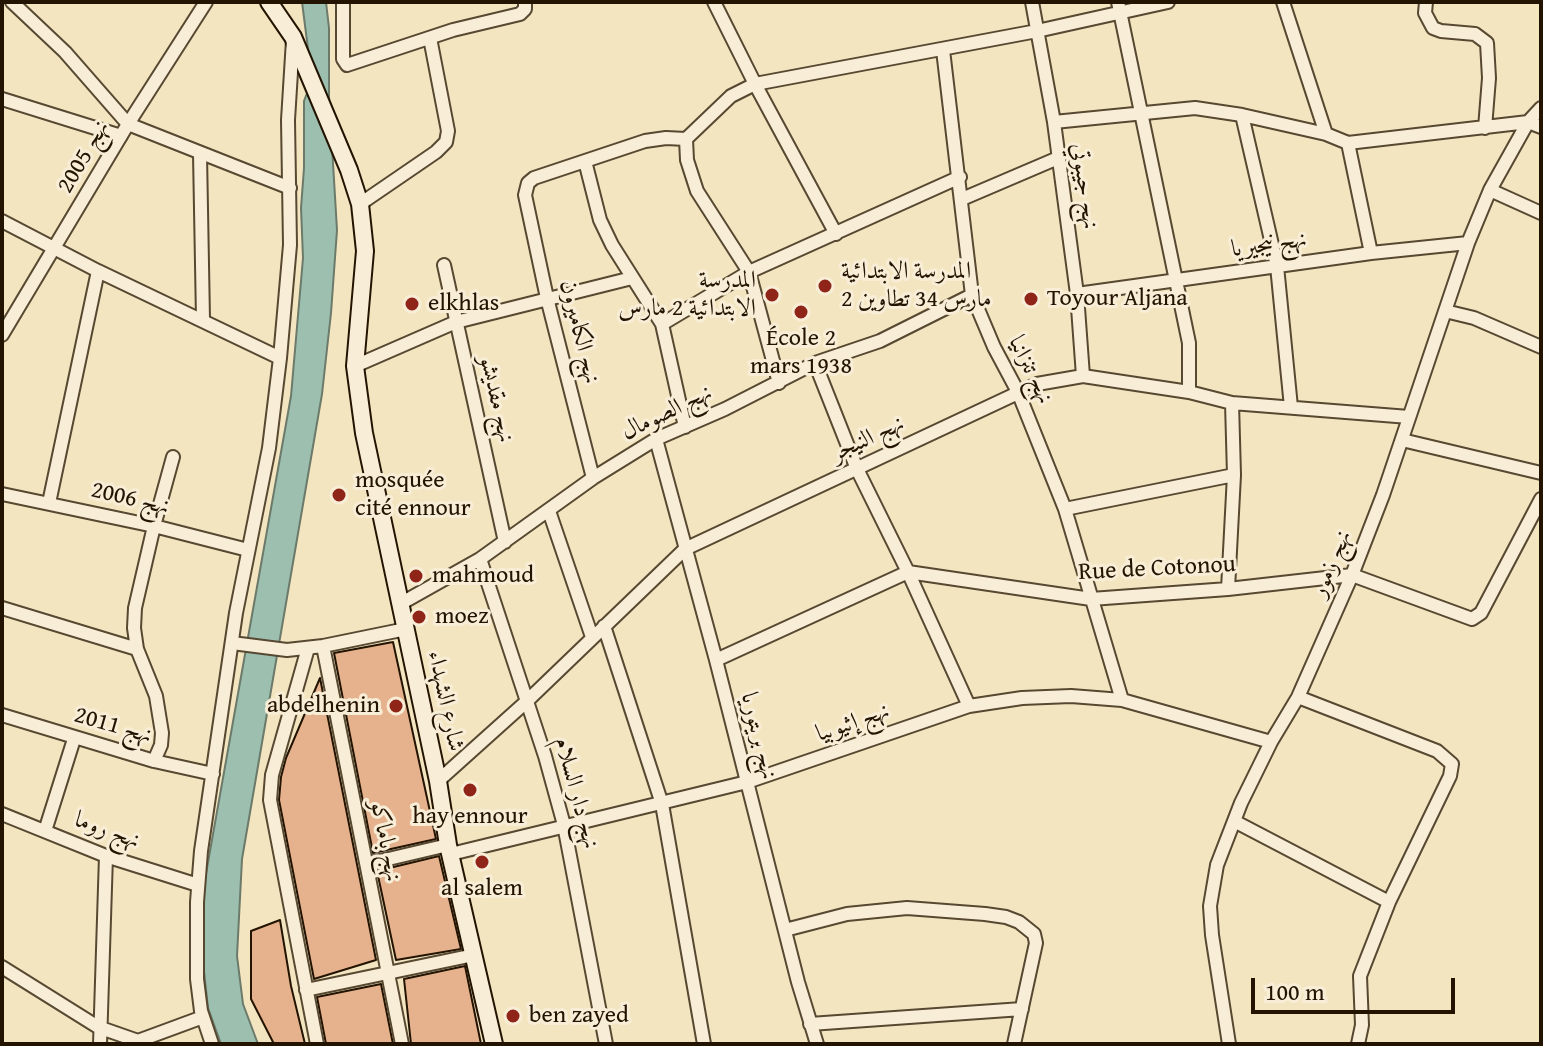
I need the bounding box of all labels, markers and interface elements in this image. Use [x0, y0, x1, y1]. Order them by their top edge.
street label: نهج 2005 [52, 115, 116, 199]
street label: نهج جيبوتي [1064, 141, 1104, 231]
street label: نهج نيجيريا [1229, 225, 1309, 265]
place label: المدرسة الابتدائية 2 مارس 34 تطاوين [841, 258, 992, 314]
place label: المدرسة الابتدائية 2 مارس [618, 267, 756, 323]
street label: نهج الكاميرون [552, 277, 606, 387]
marker: المدرسة الابتدائية 2 مارس 34 تطاوين [816, 277, 834, 295]
place label: Toyour Aljana [1047, 285, 1188, 313]
marker: المدرسة الابتدائية 2 مارس [763, 286, 781, 304]
place label: elkhlas [428, 290, 499, 318]
marker: Toyour Aljana [1022, 290, 1040, 308]
marker: elkhlas [403, 295, 421, 313]
marker: École 2 mars 1938 [792, 303, 810, 321]
place label: École 2 mars 1938 [750, 325, 852, 381]
street label: نهج تنزانيا [1001, 331, 1059, 409]
street label: نهج مقديشو [472, 353, 520, 445]
street label: نهج الصومال [617, 379, 717, 447]
street label: نهج النيجر [827, 410, 909, 468]
place label: mosquée cité ennour [355, 467, 471, 523]
street label: نهج 2006 [88, 476, 172, 522]
marker: mosquée cité ennour [330, 486, 348, 504]
street label: نهج زمور [1305, 526, 1359, 602]
street label: Rue de Cotonou [1078, 551, 1236, 587]
place label: mahmoud [432, 562, 534, 590]
marker: mahmoud [407, 567, 425, 585]
place label: moez [435, 603, 489, 631]
marker: moez [410, 608, 428, 626]
street label: شارع الشهداء [420, 648, 470, 754]
street label: نهج بريتوريا [733, 689, 783, 783]
place label: abdelhenin [267, 692, 380, 720]
marker: abdelhenin [387, 697, 405, 715]
street label: نهج إثيوبيا [812, 697, 894, 749]
street label: نهج 2011 [71, 701, 155, 751]
street label: نهج دار السلام [547, 734, 605, 852]
marker: hay ennour [461, 781, 479, 799]
street label: نهج باماكو [363, 798, 407, 884]
place label: hay ennour [412, 803, 528, 831]
street label: نهج روما [70, 806, 144, 856]
marker: al salem [473, 853, 491, 871]
place label: al salem [441, 875, 523, 903]
scale bar [1255, 962, 1459, 1012]
text: 100 m [1265, 974, 1325, 1009]
place label: ben zayed [529, 1002, 629, 1030]
marker: ben zayed [504, 1007, 522, 1025]

